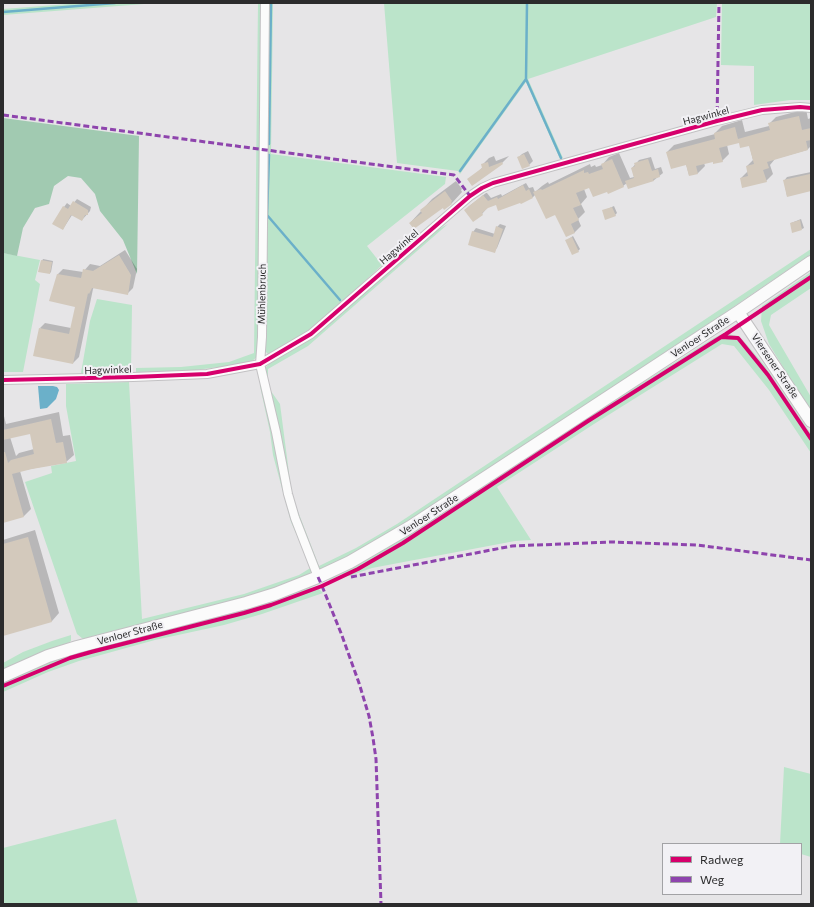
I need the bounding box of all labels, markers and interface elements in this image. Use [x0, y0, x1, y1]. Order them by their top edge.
street label: Hagwinkel [682, 104, 730, 128]
street label: Hagwinkel [377, 227, 421, 267]
street label: Mühlenbruch [255, 264, 269, 324]
street label: Venloer Straße [669, 314, 731, 360]
street label: Viersener Straße [749, 331, 801, 401]
street label: Hagwinkel [84, 363, 132, 377]
street label: Venloer Straße [398, 492, 460, 538]
street label: Venloer Straße [96, 619, 164, 647]
legend [662, 843, 802, 895]
text: Radweg [700, 852, 743, 866]
text: Weg [700, 872, 724, 886]

